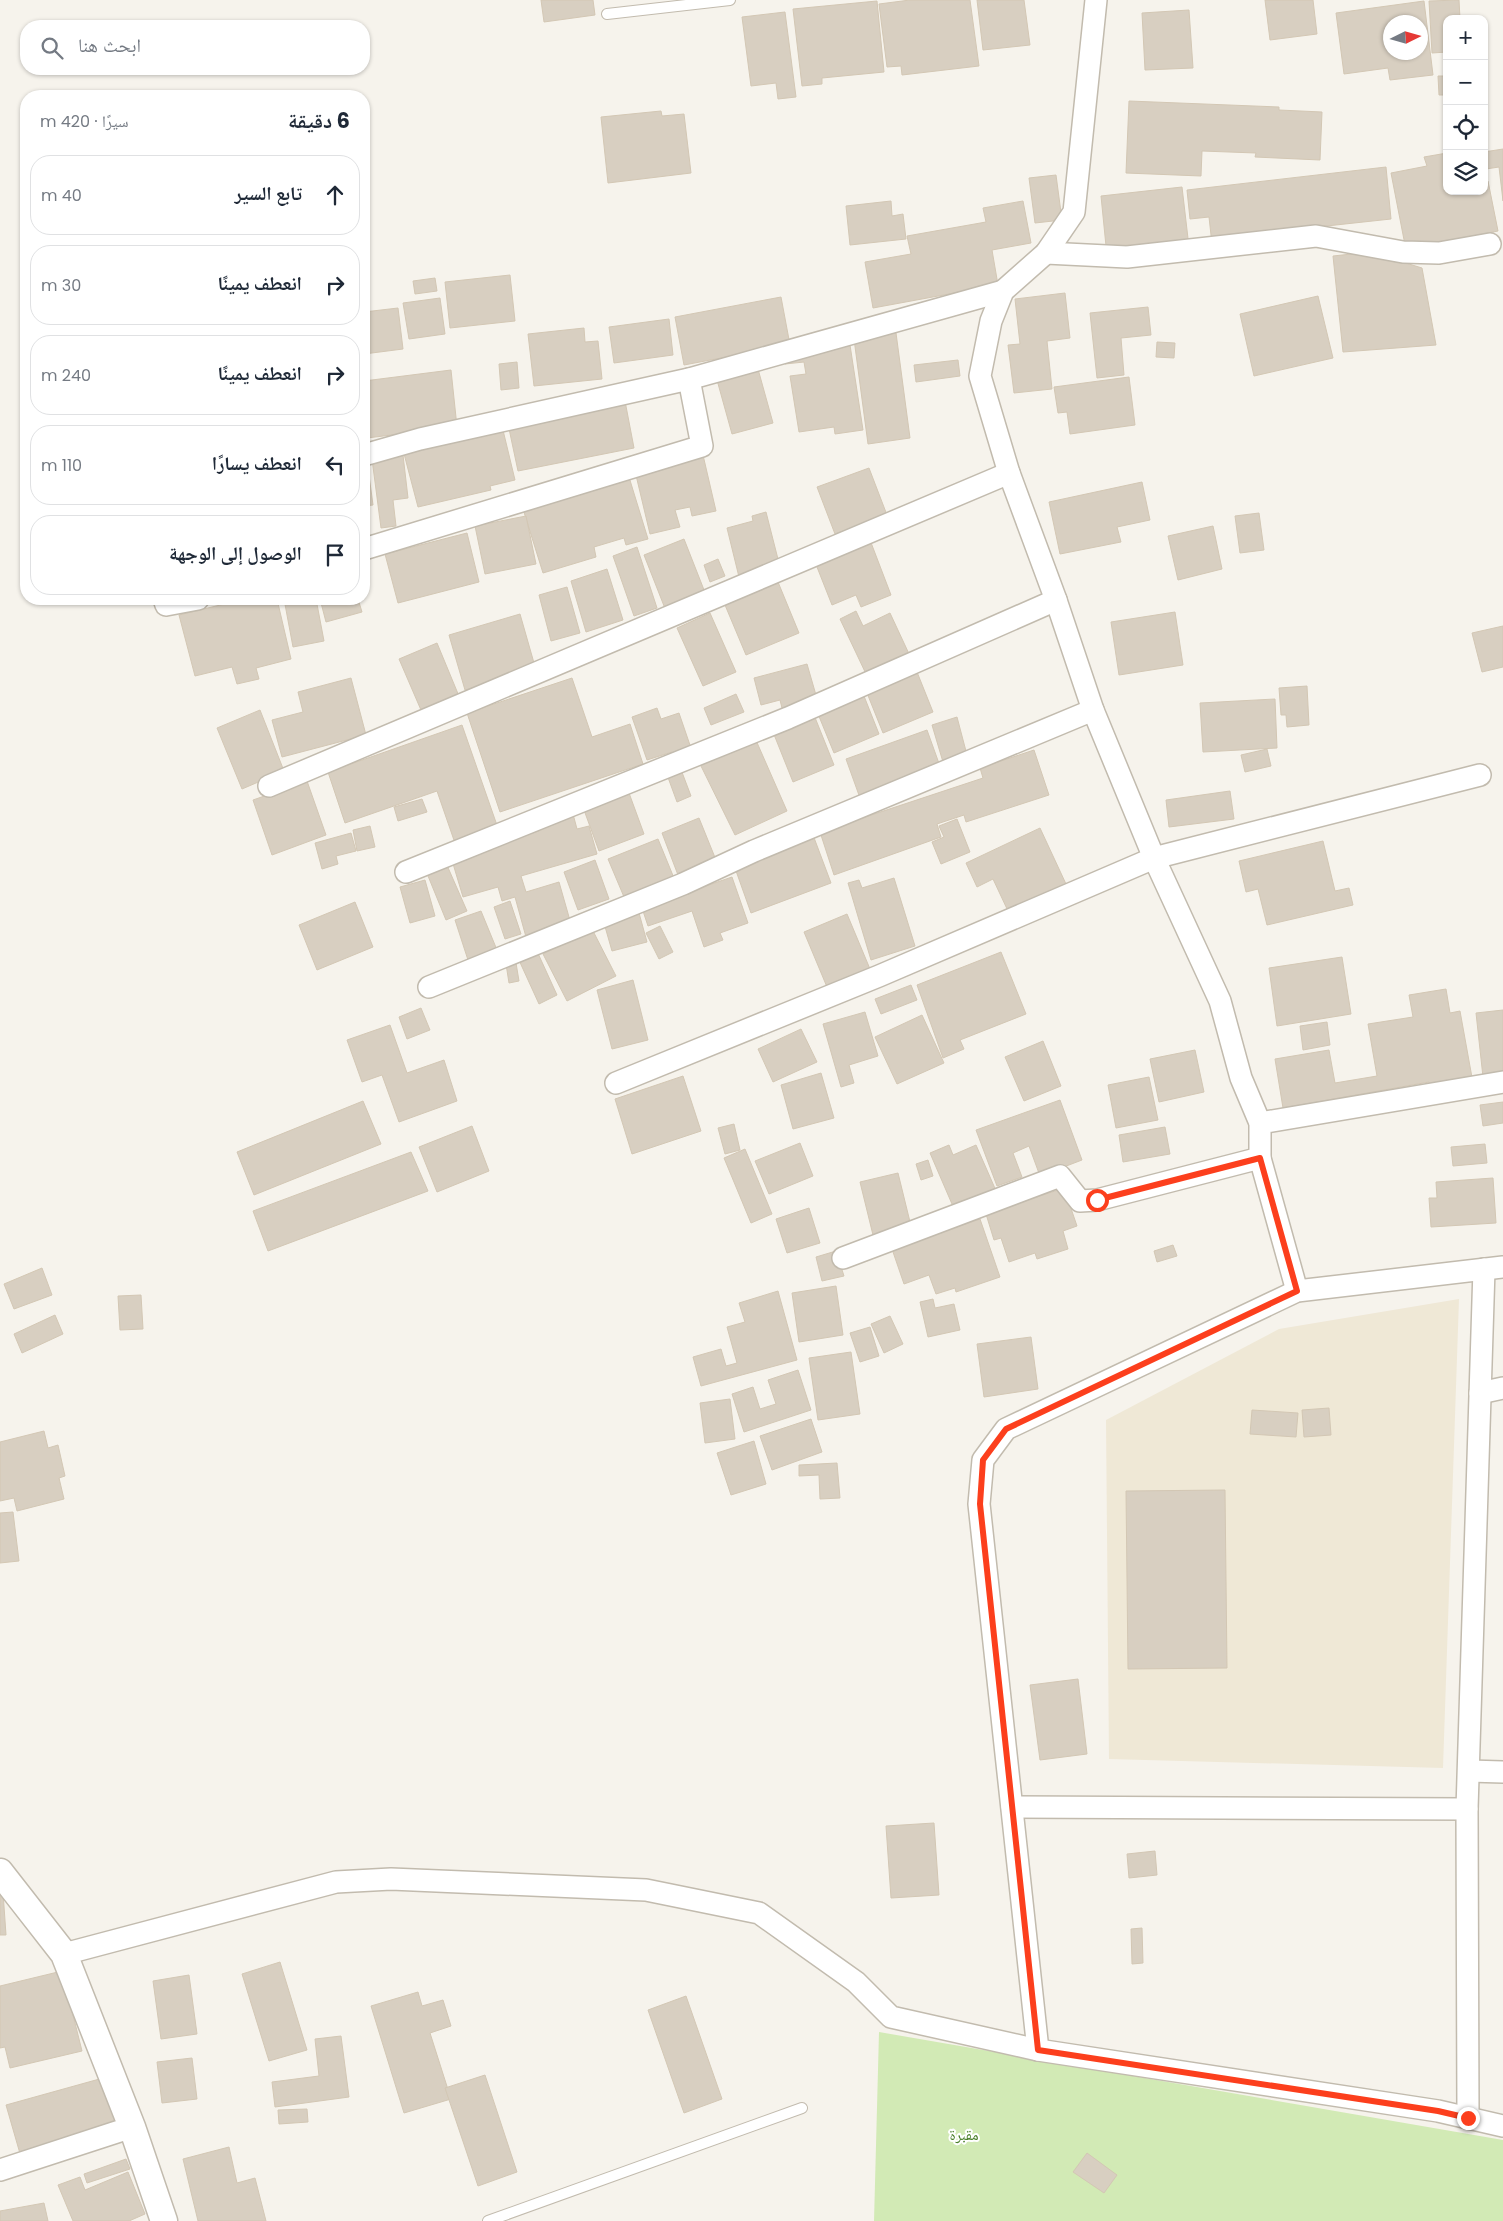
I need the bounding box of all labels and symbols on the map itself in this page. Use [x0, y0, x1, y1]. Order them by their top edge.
north arrow [1383, 15, 1428, 60]
route start [1086, 1189, 1109, 1212]
route end [1457, 2107, 1480, 2130]
park label: مقبرة [949, 2124, 979, 2145]

